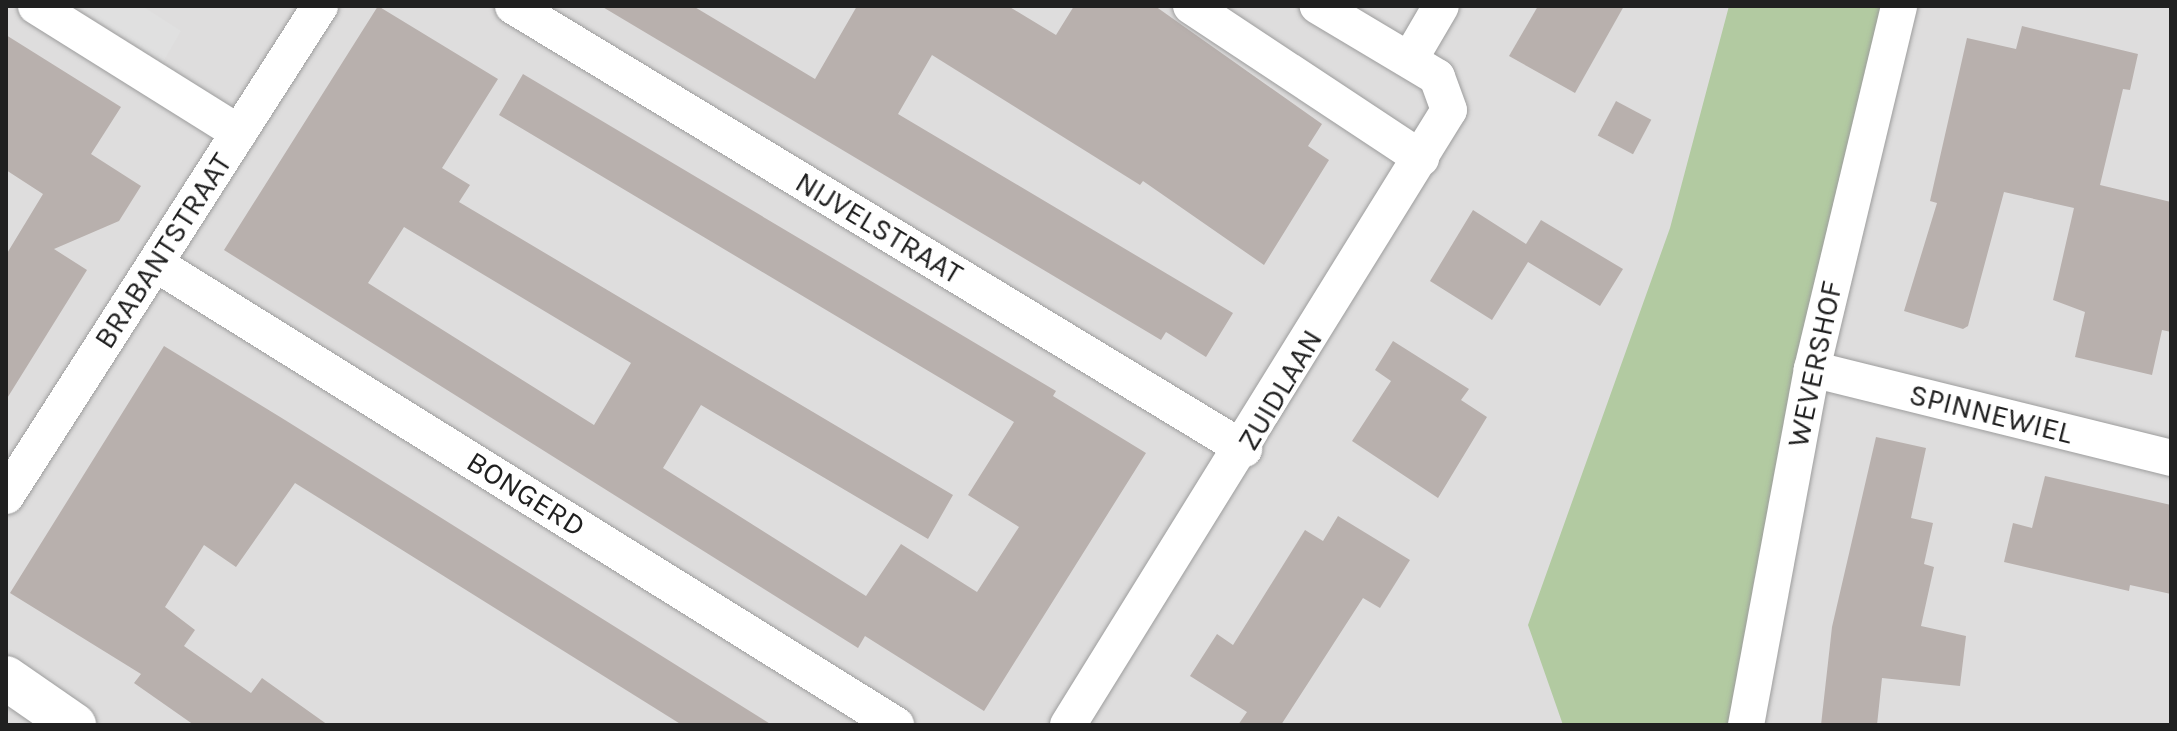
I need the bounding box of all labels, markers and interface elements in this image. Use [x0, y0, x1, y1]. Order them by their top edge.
street label: BRABANTSTRAAT [87, 147, 239, 355]
street label: NIJVELSTRAAT [789, 164, 969, 292]
street label: WEVERSHOF [1780, 278, 1850, 450]
street label: ZUIDLAAN [1230, 323, 1330, 457]
street label: SPINNEWIEL [1906, 376, 2076, 452]
street label: BONGERD [460, 444, 592, 544]

